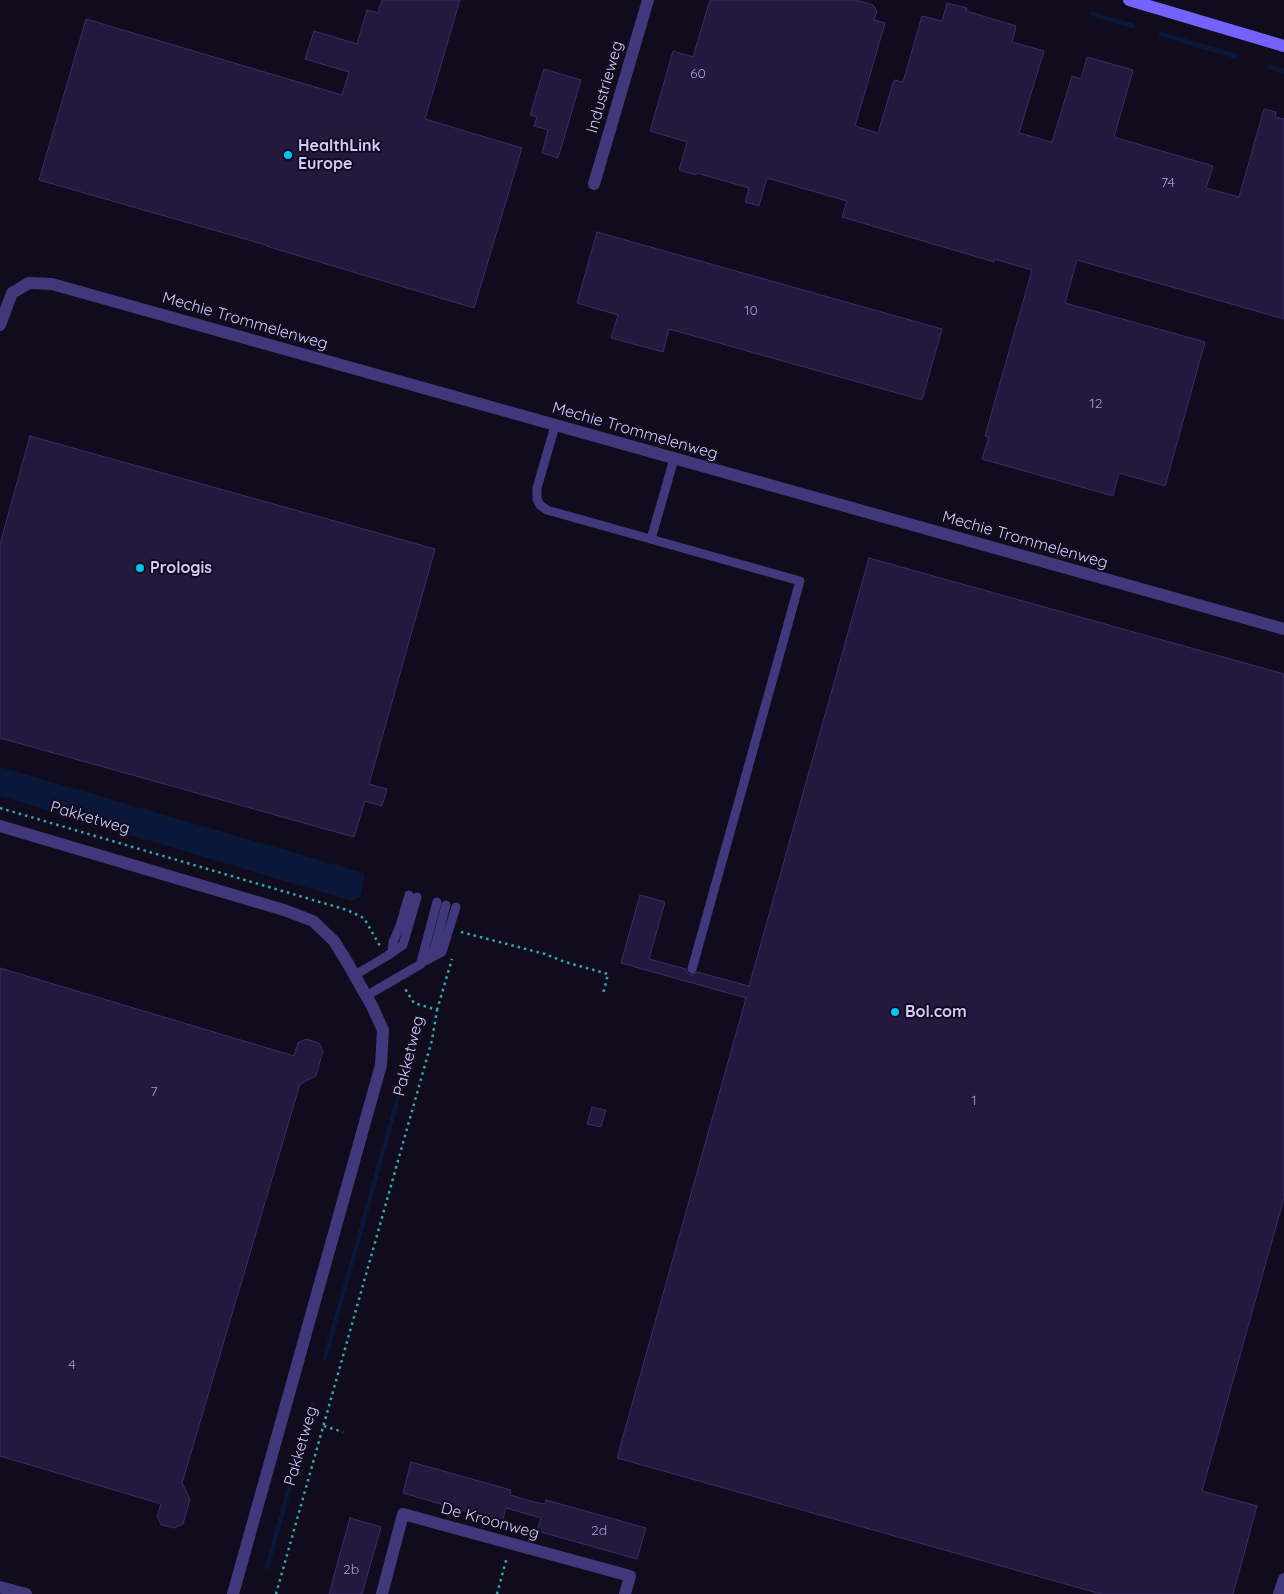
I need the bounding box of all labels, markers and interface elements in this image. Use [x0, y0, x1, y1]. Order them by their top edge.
street label: Industrieweg [583, 39, 627, 135]
house number: 60 [690, 66, 706, 82]
place label: HealthLink Europe [298, 136, 381, 174]
marker: HealthLink Europe [282, 149, 294, 161]
house number: 74 [1161, 175, 1175, 191]
street label: Mechie Trommelenweg [160, 288, 330, 354]
house number: 10 [744, 303, 758, 319]
house number: 12 [1090, 396, 1102, 412]
street label: Mechie Trommelenweg [550, 398, 720, 464]
street label: Mechie Trommelenweg [940, 507, 1110, 573]
place label: Prologis [150, 558, 212, 578]
marker: Prologis [134, 562, 146, 574]
street label: Pakketweg [48, 797, 132, 839]
place label: Bol.com [905, 1002, 967, 1022]
marker: Bol.com [889, 1006, 901, 1018]
street label: Pakketweg [390, 1014, 428, 1098]
house number: 7 [150, 1084, 158, 1100]
house number: 1 [971, 1093, 977, 1109]
house number: 4 [68, 1357, 76, 1373]
street label: Pakketweg [280, 1404, 322, 1488]
street label: De Kroonweg [439, 1499, 541, 1543]
house number: 2d [591, 1523, 607, 1539]
house number: 2b [343, 1562, 359, 1578]

